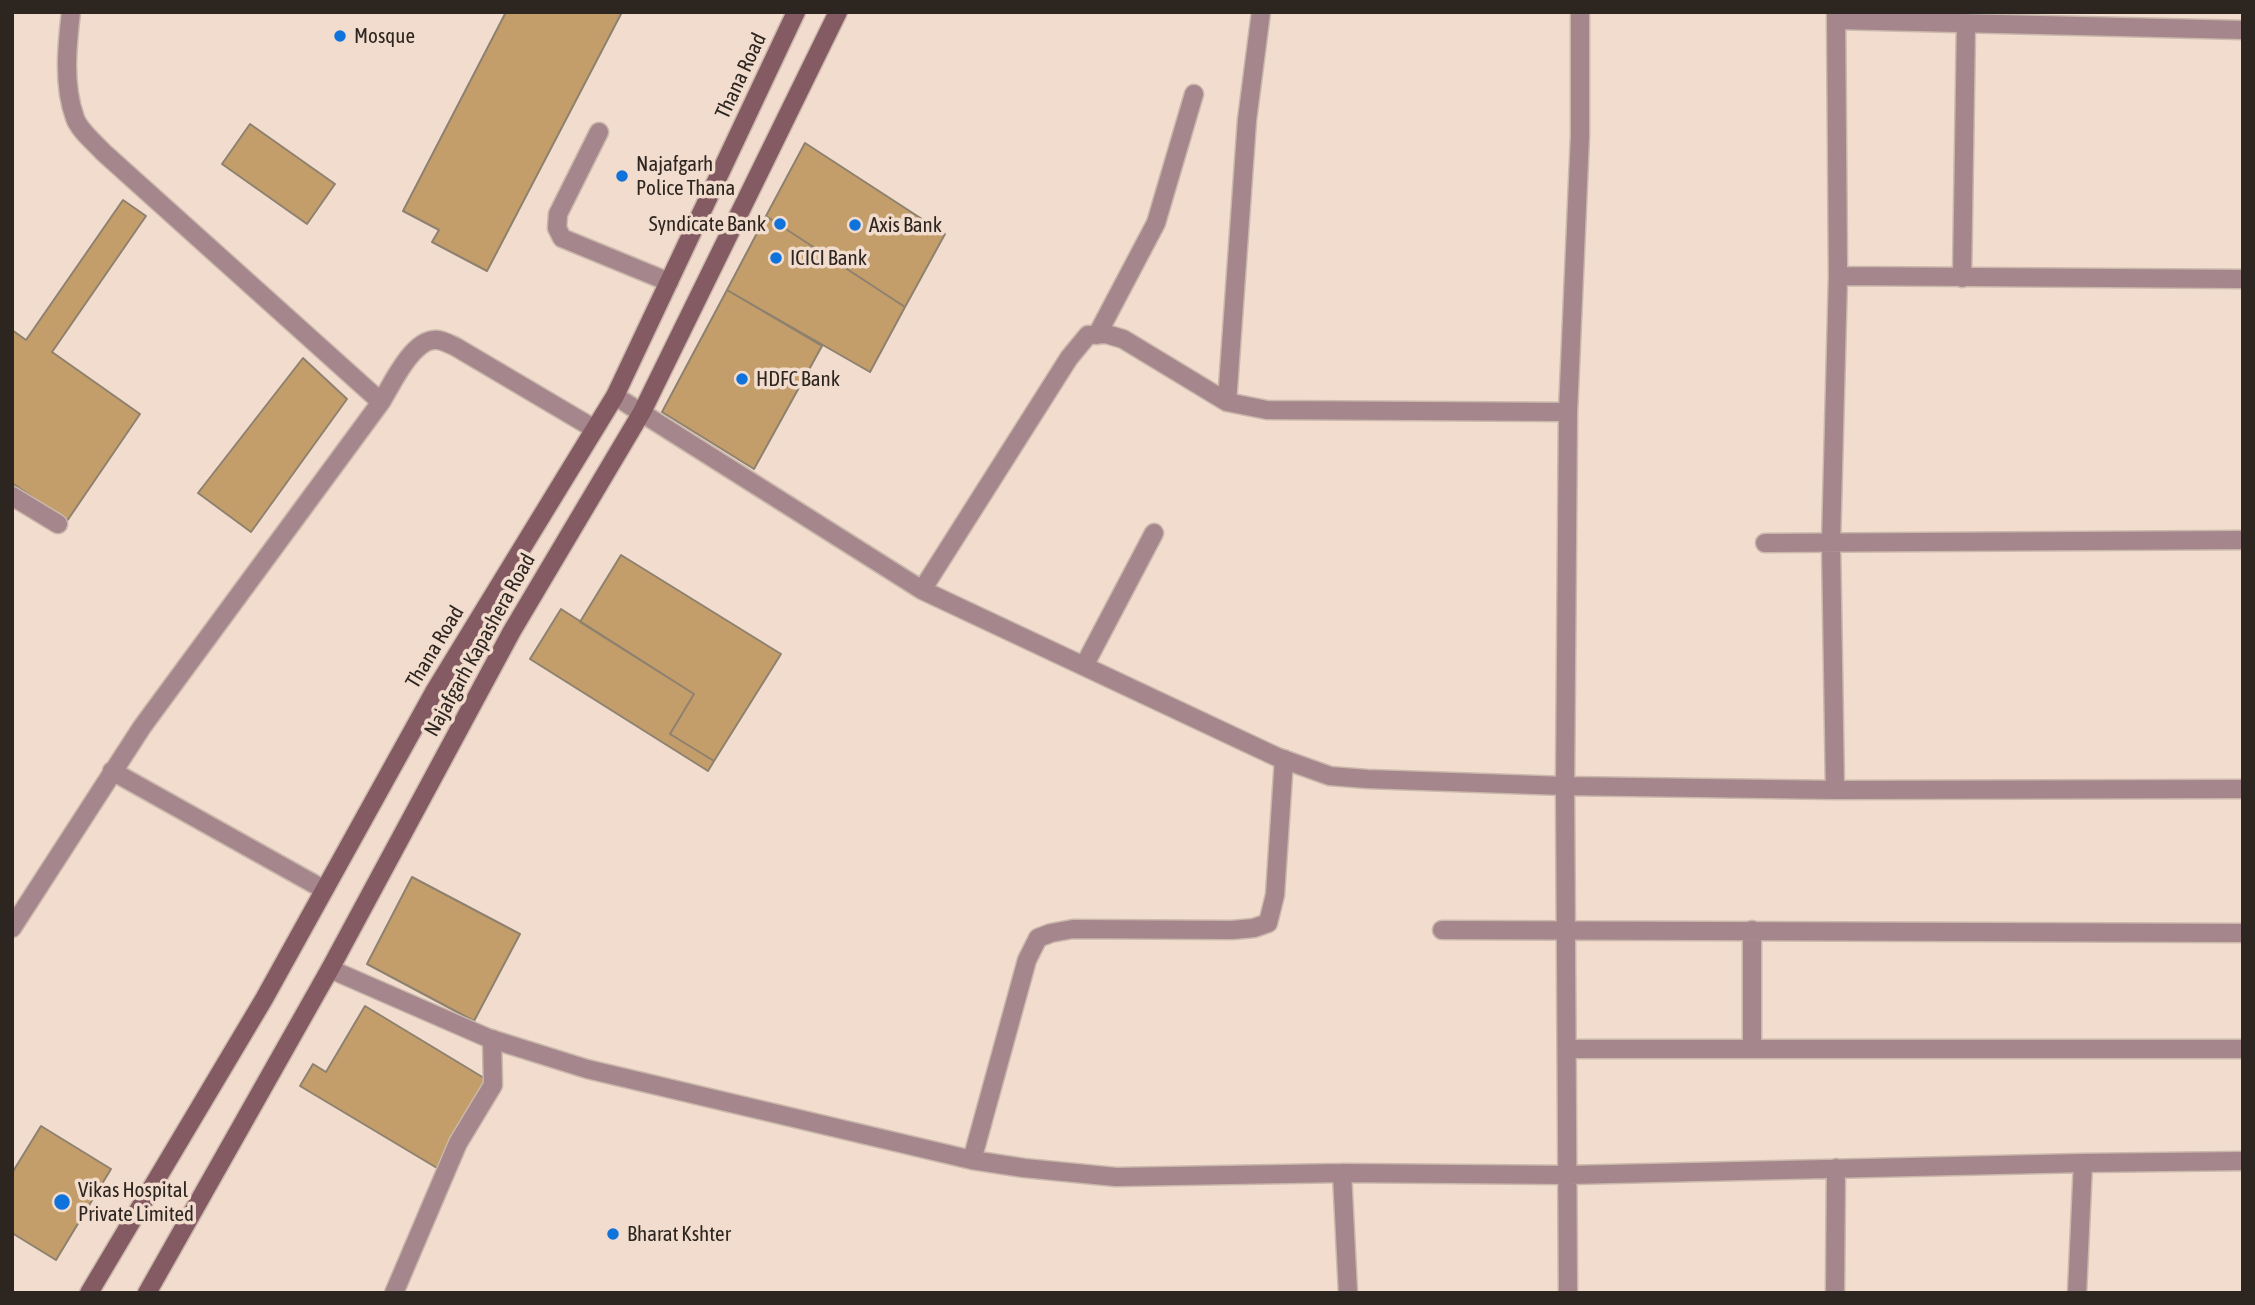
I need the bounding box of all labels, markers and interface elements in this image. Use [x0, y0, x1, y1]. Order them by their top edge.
place label: Mosque [354, 23, 415, 49]
marker: Mosque [332, 28, 348, 44]
street label: Thana Road [710, 29, 772, 123]
place label: Najafgarh Police Thana [636, 151, 735, 201]
marker: Najafgarh Police Thana [614, 168, 630, 184]
place label: Syndicate Bank [649, 211, 766, 237]
place label: Axis Bank [869, 212, 942, 238]
marker: Syndicate Bank [772, 216, 788, 232]
marker: Axis Bank [847, 217, 863, 233]
place label: ICICI Bank [790, 245, 867, 271]
marker: ICICI Bank [768, 250, 784, 266]
place label: HDFC Bank [756, 366, 840, 392]
marker: HDFC Bank [734, 371, 750, 387]
street label: Najafgarh Kapashera Road [419, 549, 541, 741]
street label: Thana Road [401, 601, 469, 693]
place label: Vikas Hospital Private Limited [78, 1177, 194, 1227]
marker: Vikas Hospital Private Limited [52, 1192, 72, 1212]
place label: Bharat Kshter [627, 1221, 731, 1247]
marker: Bharat Kshter [605, 1226, 621, 1242]

